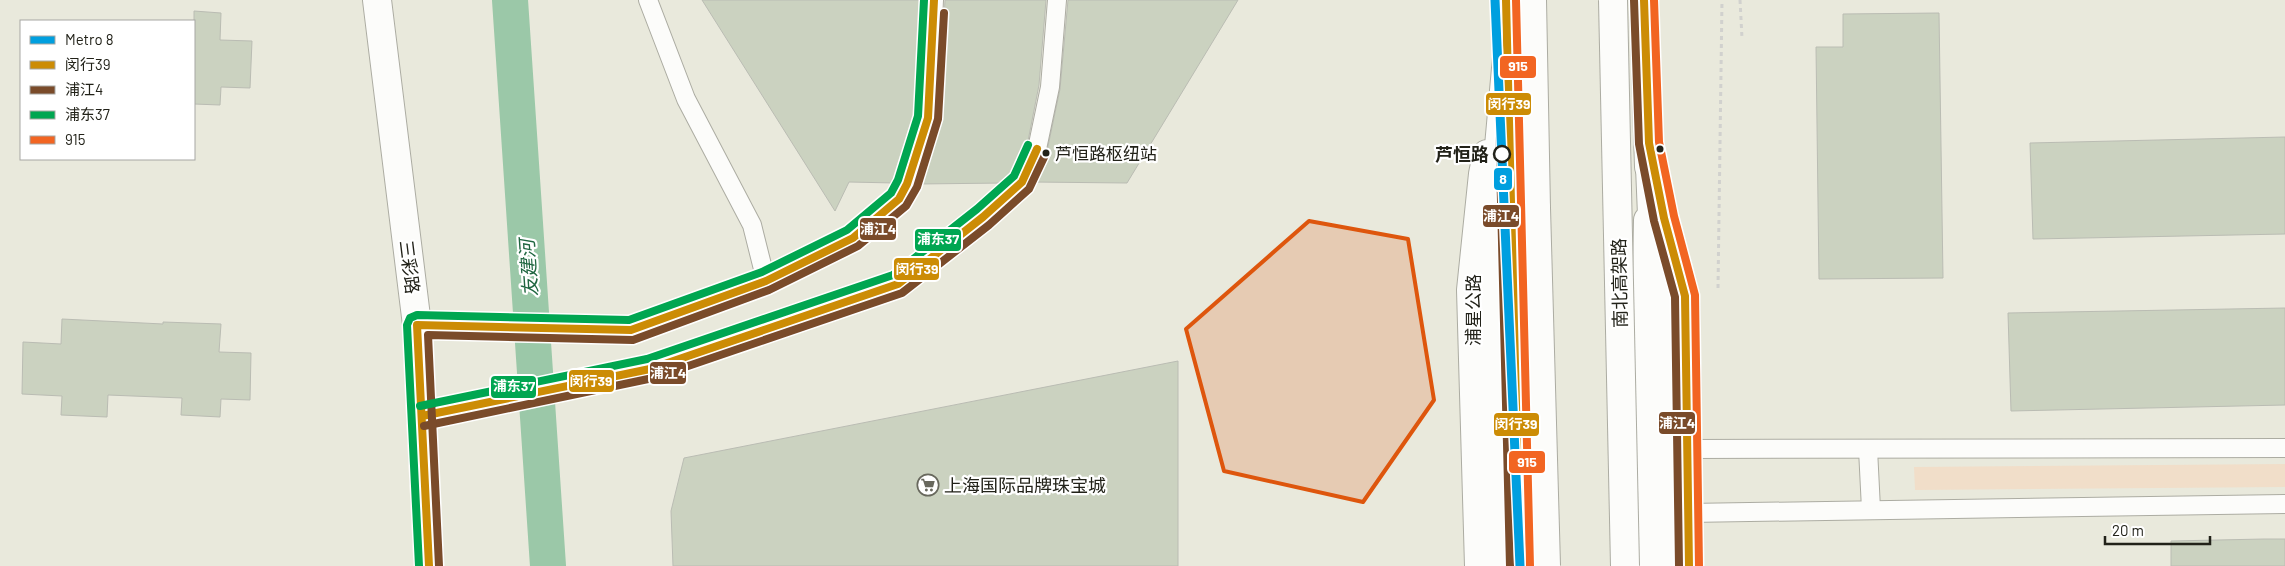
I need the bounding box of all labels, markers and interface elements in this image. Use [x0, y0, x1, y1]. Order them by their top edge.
legend [20, 20, 195, 160]
text: Metro 8 [65, 30, 113, 48]
text: 闵行39 [65, 55, 111, 73]
line badge: 915 [1499, 55, 1537, 79]
text: 915 [1508, 57, 1528, 74]
text: 浦江4 [65, 80, 103, 98]
line badge: 闵行39 [1485, 92, 1532, 116]
text: 闵行39 [1488, 95, 1531, 112]
text: 浦东37 [65, 105, 110, 123]
text: 915 [65, 130, 85, 148]
place label: 芦恒路枢纽站 [1055, 143, 1157, 163]
place label: 芦恒路 [1435, 143, 1489, 165]
unlabelled marker [1655, 144, 1665, 154]
marker: 芦恒路 [1493, 145, 1511, 163]
marker: 芦恒路枢纽站 [1041, 148, 1051, 158]
line badge: 8 [1493, 167, 1513, 191]
text: 8 [1499, 170, 1507, 187]
line badge: 浦江4 [1482, 204, 1520, 228]
text: 浦江4 [1483, 207, 1519, 224]
line badge: 浦江4 [859, 217, 897, 241]
text: 浦江4 [860, 220, 896, 237]
line badge: 浦东37 [914, 228, 962, 252]
text: 浦东37 [917, 230, 959, 247]
water label: 友建河 [514, 235, 541, 297]
street label: 南北高架路 [1607, 238, 1631, 328]
street label: 三彩路 [396, 239, 424, 295]
line badge: 闵行39 [893, 257, 940, 281]
text: 闵行39 [896, 260, 939, 277]
street label: 浦星公路 [1462, 274, 1484, 346]
line badge: 浦江4 [649, 361, 687, 385]
text: 浦江4 [650, 364, 686, 381]
line badge: 闵行39 [568, 369, 615, 393]
text: 闵行39 [570, 372, 613, 389]
line badge: 浦东37 [490, 375, 537, 399]
text: 浦东37 [493, 377, 535, 394]
line badge: 浦江4 [1658, 411, 1696, 435]
line badge: 闵行39 [1493, 412, 1540, 437]
text: 浦江4 [1659, 414, 1695, 431]
text: 闵行39 [1495, 415, 1538, 432]
line badge: 915 [1508, 450, 1546, 474]
text: 915 [1517, 453, 1537, 470]
supermarket icon: 上海国际品牌珠宝城 [916, 473, 940, 497]
place label: 上海国际品牌珠宝城 [944, 474, 1106, 496]
scale bar [2105, 514, 2210, 546]
text: 20 m [2112, 521, 2144, 539]

